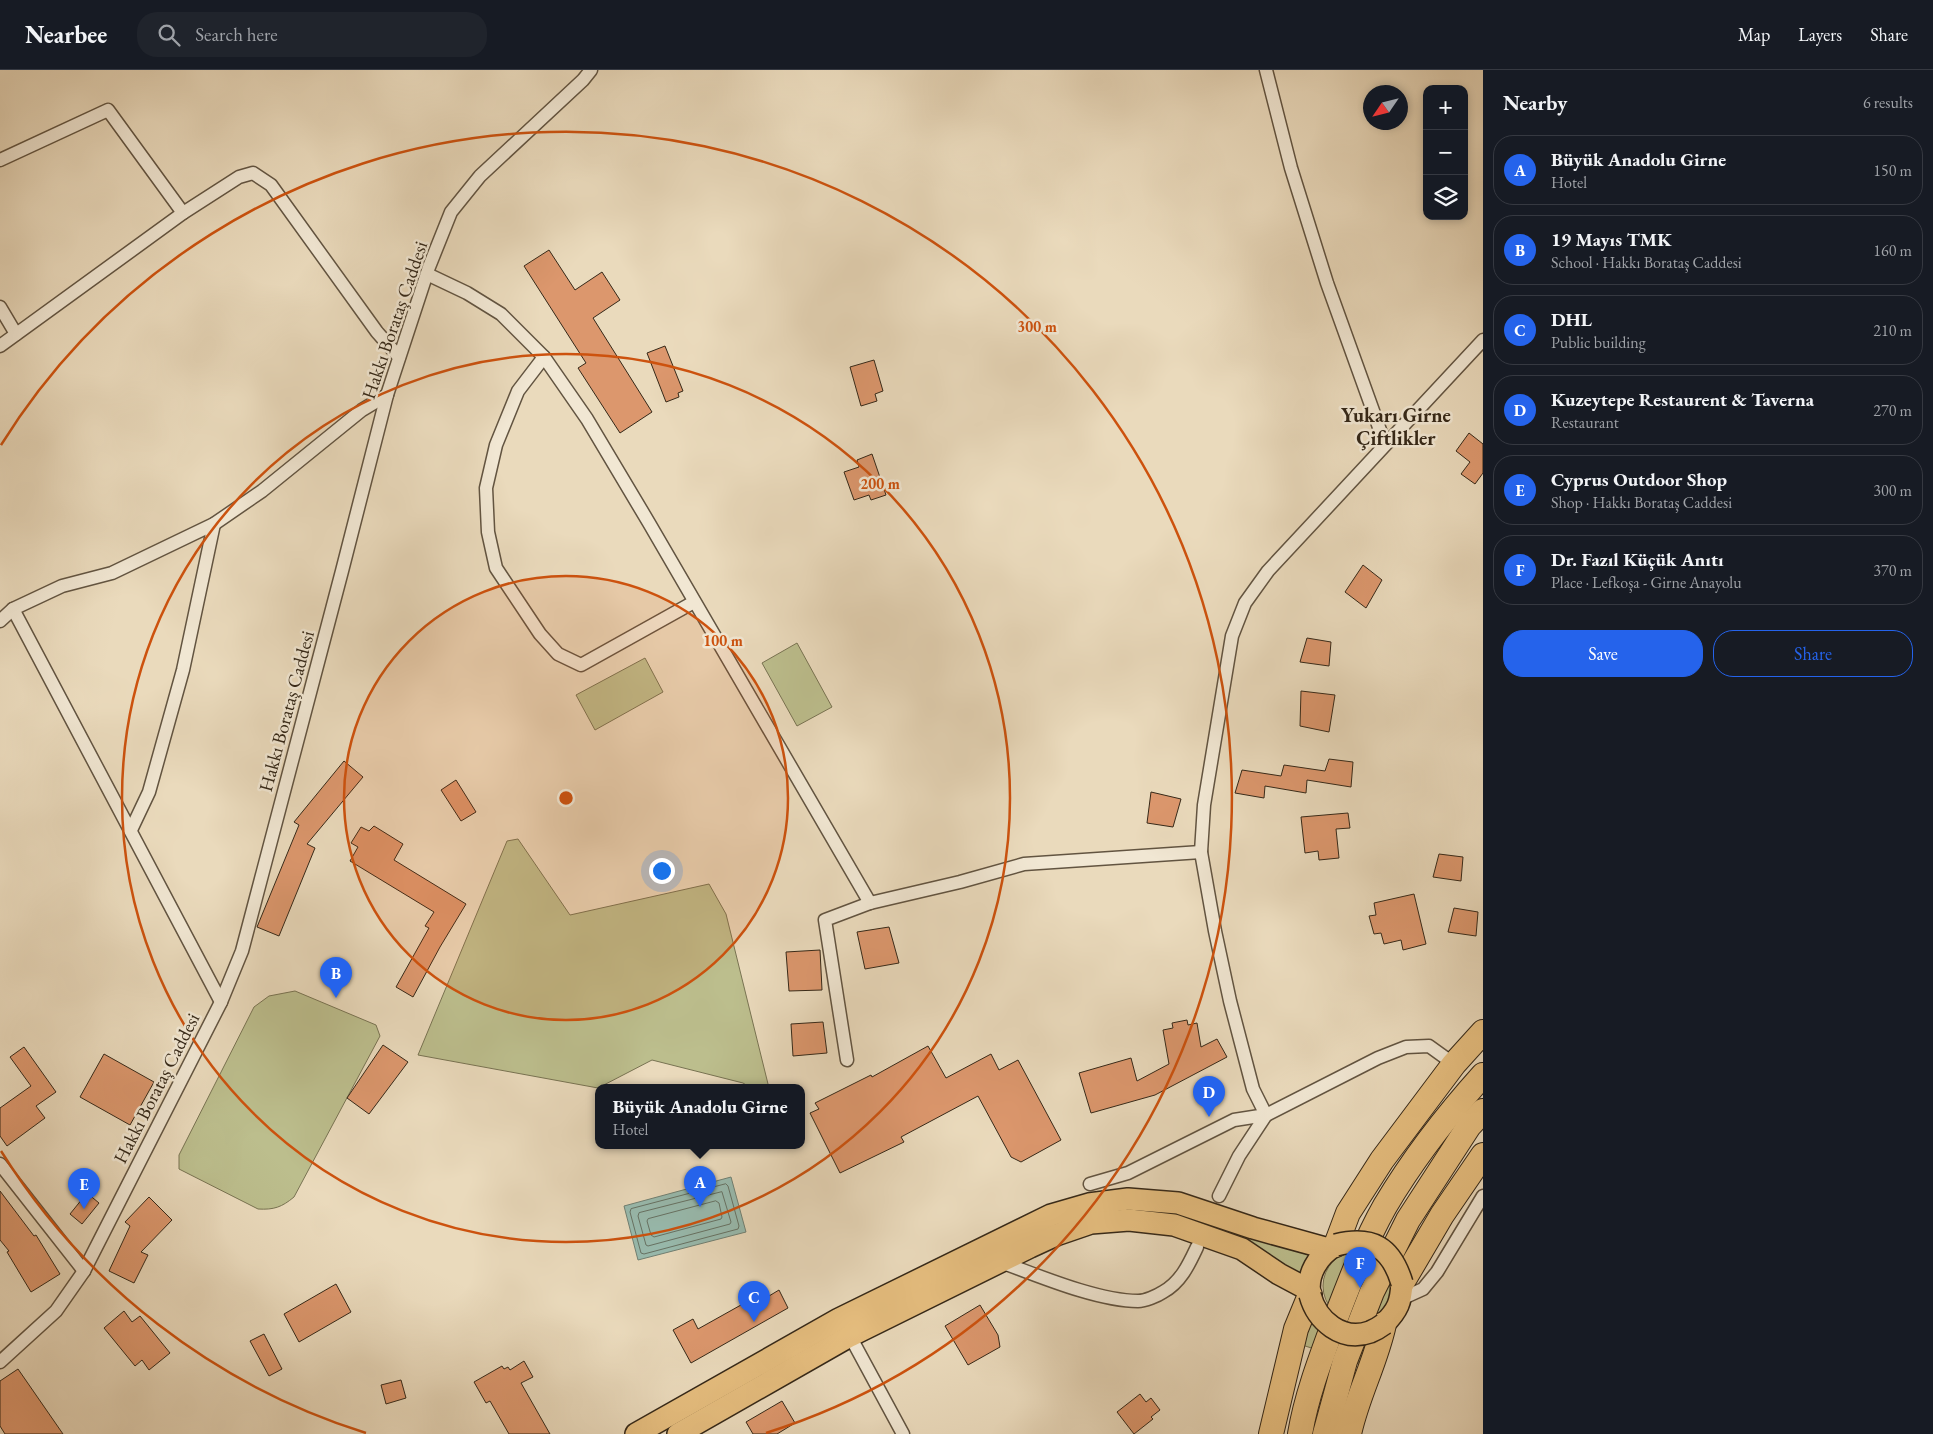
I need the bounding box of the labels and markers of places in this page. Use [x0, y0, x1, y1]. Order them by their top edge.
centre of rings [557, 789, 575, 807]
pin: B [320, 957, 352, 998]
pin: D [1193, 1076, 1225, 1117]
pin: A [684, 1166, 716, 1207]
pin: E [68, 1168, 100, 1209]
pin: F [1344, 1247, 1376, 1288]
pin: C [738, 1281, 770, 1322]

